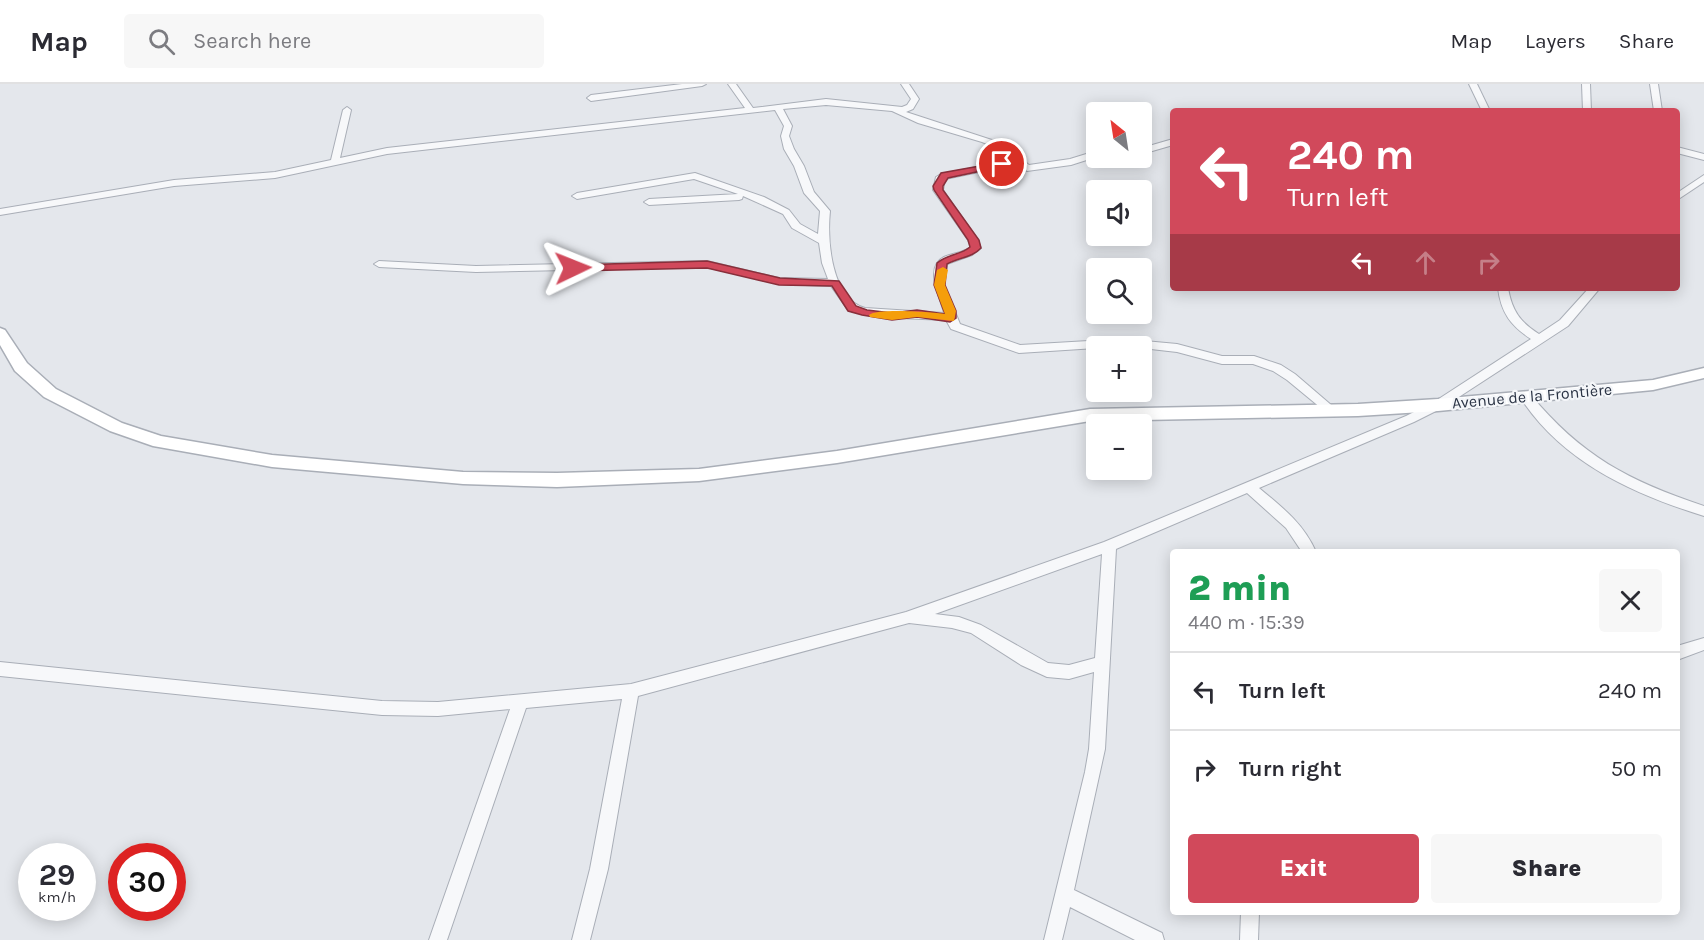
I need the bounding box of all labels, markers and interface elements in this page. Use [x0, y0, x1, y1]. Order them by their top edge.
search box [124, 14, 544, 68]
text: Map [30, 25, 88, 58]
icon: search [145, 25, 178, 58]
text: Search here [193, 28, 311, 54]
text: Map [1450, 29, 1492, 53]
text: Layers [1525, 29, 1586, 53]
text: Share [1619, 29, 1674, 53]
north arrow [1086, 102, 1152, 168]
map controls [1086, 102, 1152, 480]
text: 240 m [1287, 130, 1414, 180]
icon: left [1188, 132, 1266, 210]
pin [976, 138, 1027, 189]
icon: arrive [985, 147, 1018, 180]
button: sound [1086, 180, 1152, 246]
text: Turn left [1287, 181, 1388, 213]
position arrow [541, 236, 605, 300]
icon: left [1346, 246, 1379, 279]
icon: ahead [1409, 246, 1442, 279]
icon: right [1472, 246, 1505, 279]
button: search [1086, 258, 1152, 324]
button: + [1086, 336, 1152, 402]
street label: Avenue de la Frontière [1451, 380, 1613, 412]
button: − [1086, 414, 1152, 480]
text: 2 min [1188, 567, 1291, 609]
button: close [1599, 569, 1662, 632]
text: 440 m · 15:39 [1188, 611, 1305, 634]
icon: left [1188, 675, 1221, 708]
text: Turn left [1239, 678, 1326, 704]
text: 240 m [1598, 678, 1662, 704]
icon: right [1188, 753, 1221, 786]
text: Turn right [1239, 756, 1342, 782]
text: 50 m [1611, 756, 1662, 782]
button: Exit [1188, 834, 1419, 903]
button: Share [1431, 834, 1662, 903]
speed limit sign: 30 [108, 843, 186, 921]
text: 29 [39, 857, 75, 893]
text: km/h [38, 888, 76, 906]

